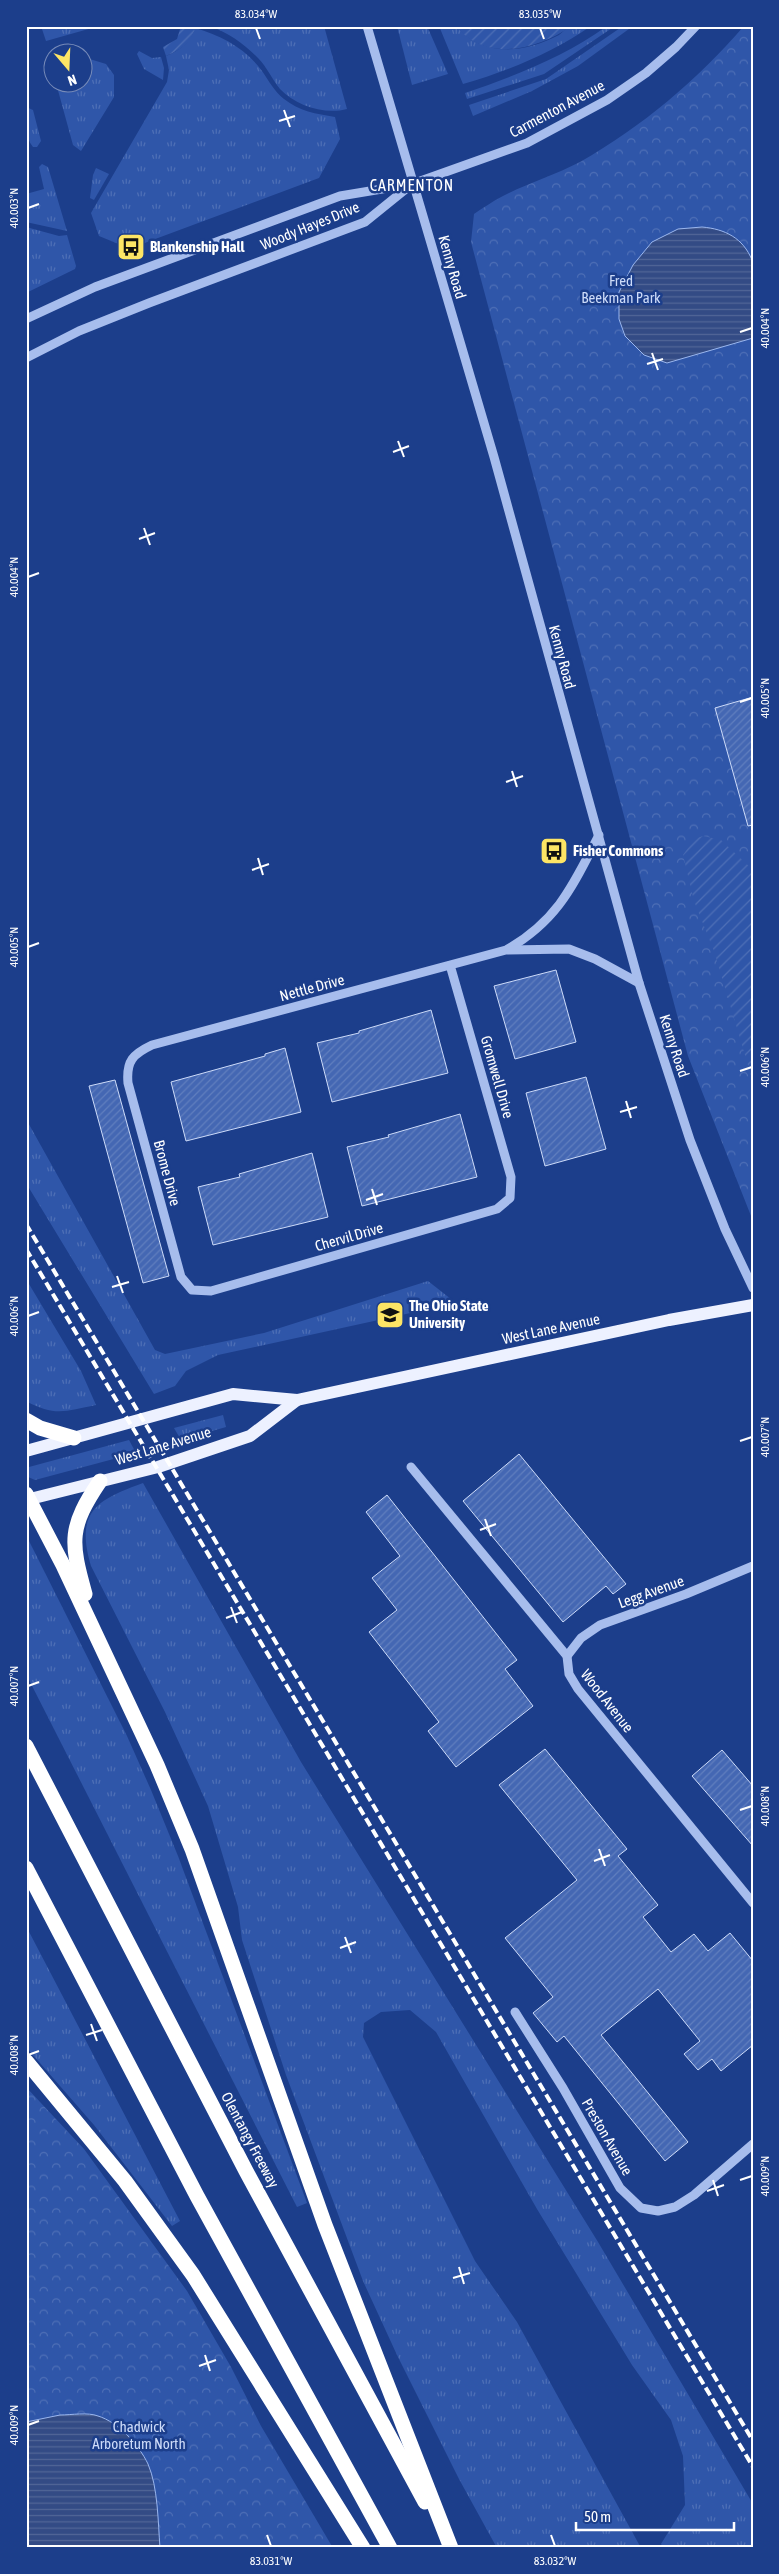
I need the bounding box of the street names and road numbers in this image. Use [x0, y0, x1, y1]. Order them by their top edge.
street label: Carmenton Avenue [506, 76, 607, 141]
street label: Woody Hayes Drive [258, 198, 362, 253]
street label: Kenny Road [435, 233, 470, 301]
street label: Kenny Road [546, 623, 579, 691]
street label: Nettle Drive [278, 971, 346, 1004]
street label: Kenny Road [656, 1012, 693, 1080]
street label: Gromwell Drive [478, 1034, 517, 1120]
street label: Brome Drive [151, 1138, 184, 1208]
street label: Chervil Drive [313, 1219, 385, 1254]
street label: West Lane Avenue [501, 1310, 601, 1347]
street label: West Lane Avenue [113, 1423, 213, 1468]
street label: Legg Avenue [616, 1572, 686, 1611]
street label: Wood Avenue [578, 1666, 637, 1736]
street label: Olentangy Freeway [218, 2089, 283, 2190]
street label: Preston Avenue [579, 2095, 636, 2178]

